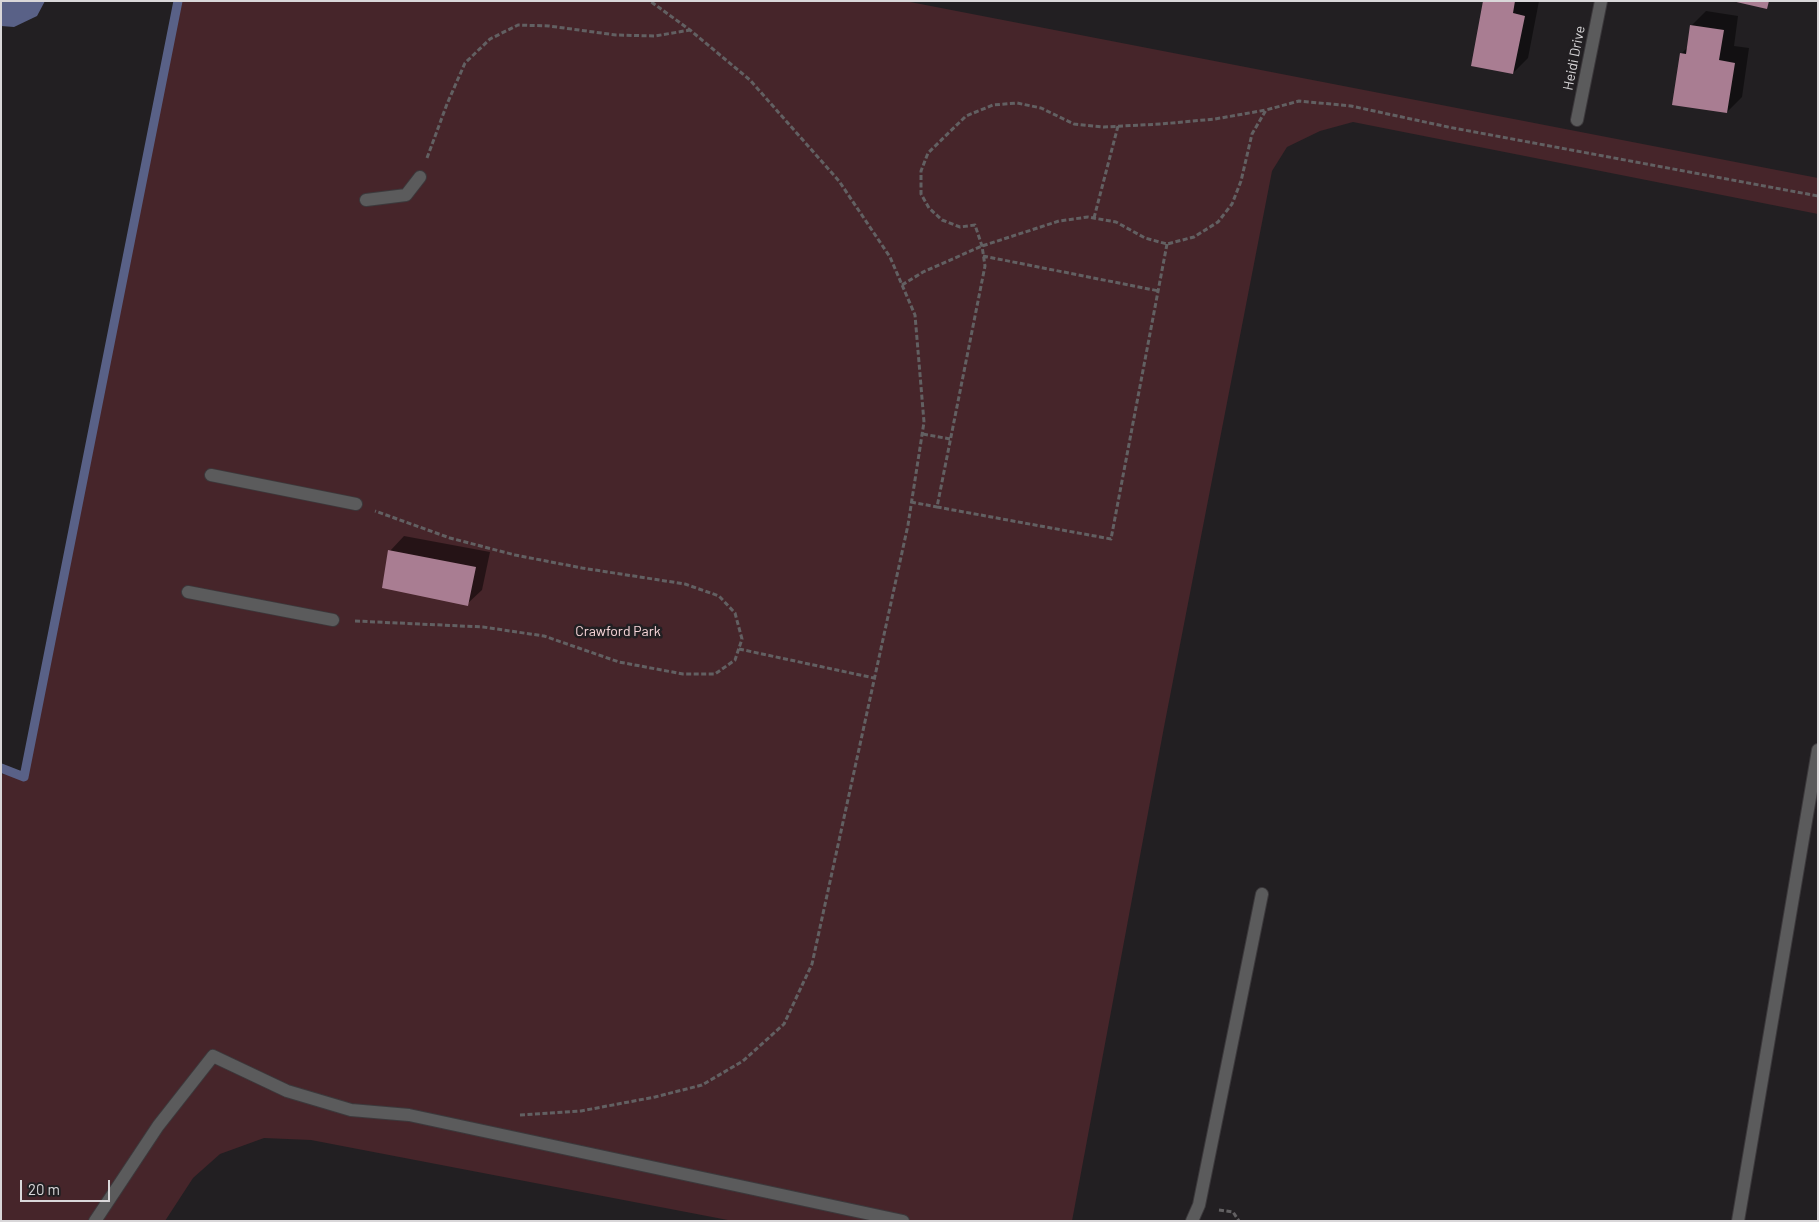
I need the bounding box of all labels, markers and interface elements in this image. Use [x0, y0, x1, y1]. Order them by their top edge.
street label: Heidi Drive [1560, 24, 1588, 92]
park label: Crawford Park [575, 623, 661, 639]
scale bar [22, 1170, 112, 1202]
text: 20 m [28, 1180, 60, 1198]

